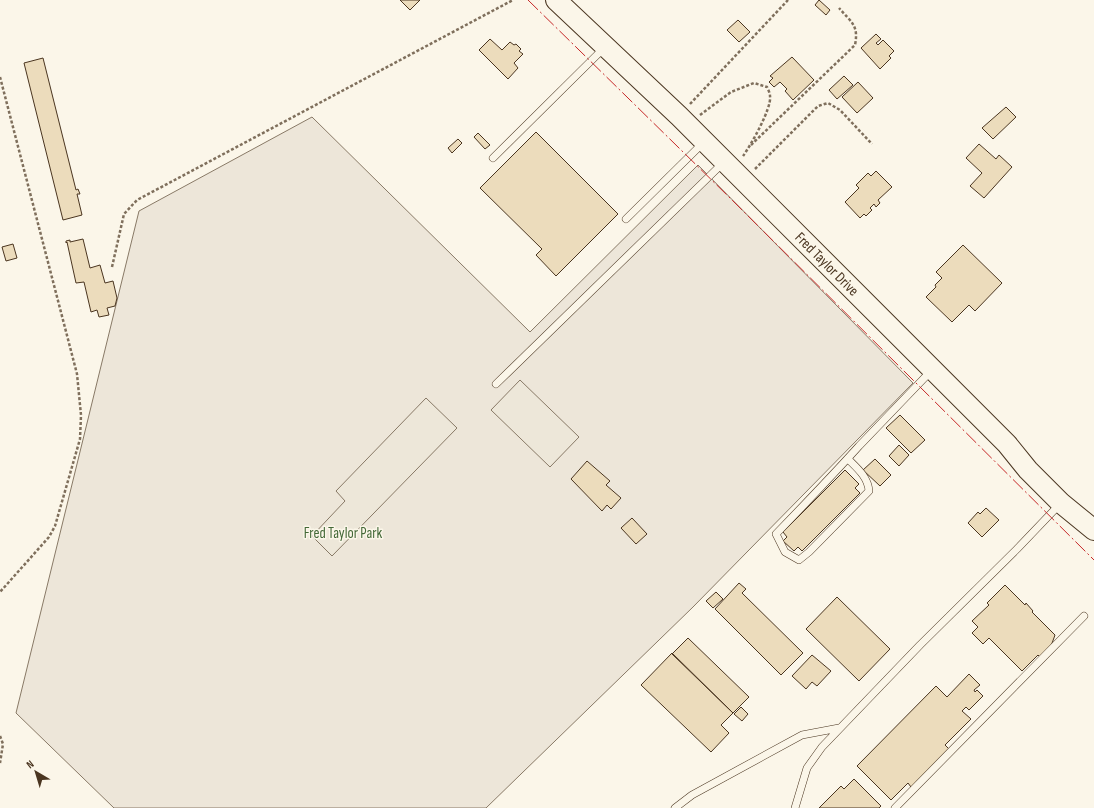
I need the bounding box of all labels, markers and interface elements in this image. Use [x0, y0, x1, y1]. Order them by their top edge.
street label: Fred Taylor Drive [791, 228, 863, 300]
park label: Fred Taylor Park [304, 524, 383, 543]
north arrow [16, 752, 56, 792]
text: N [24, 758, 37, 771]

